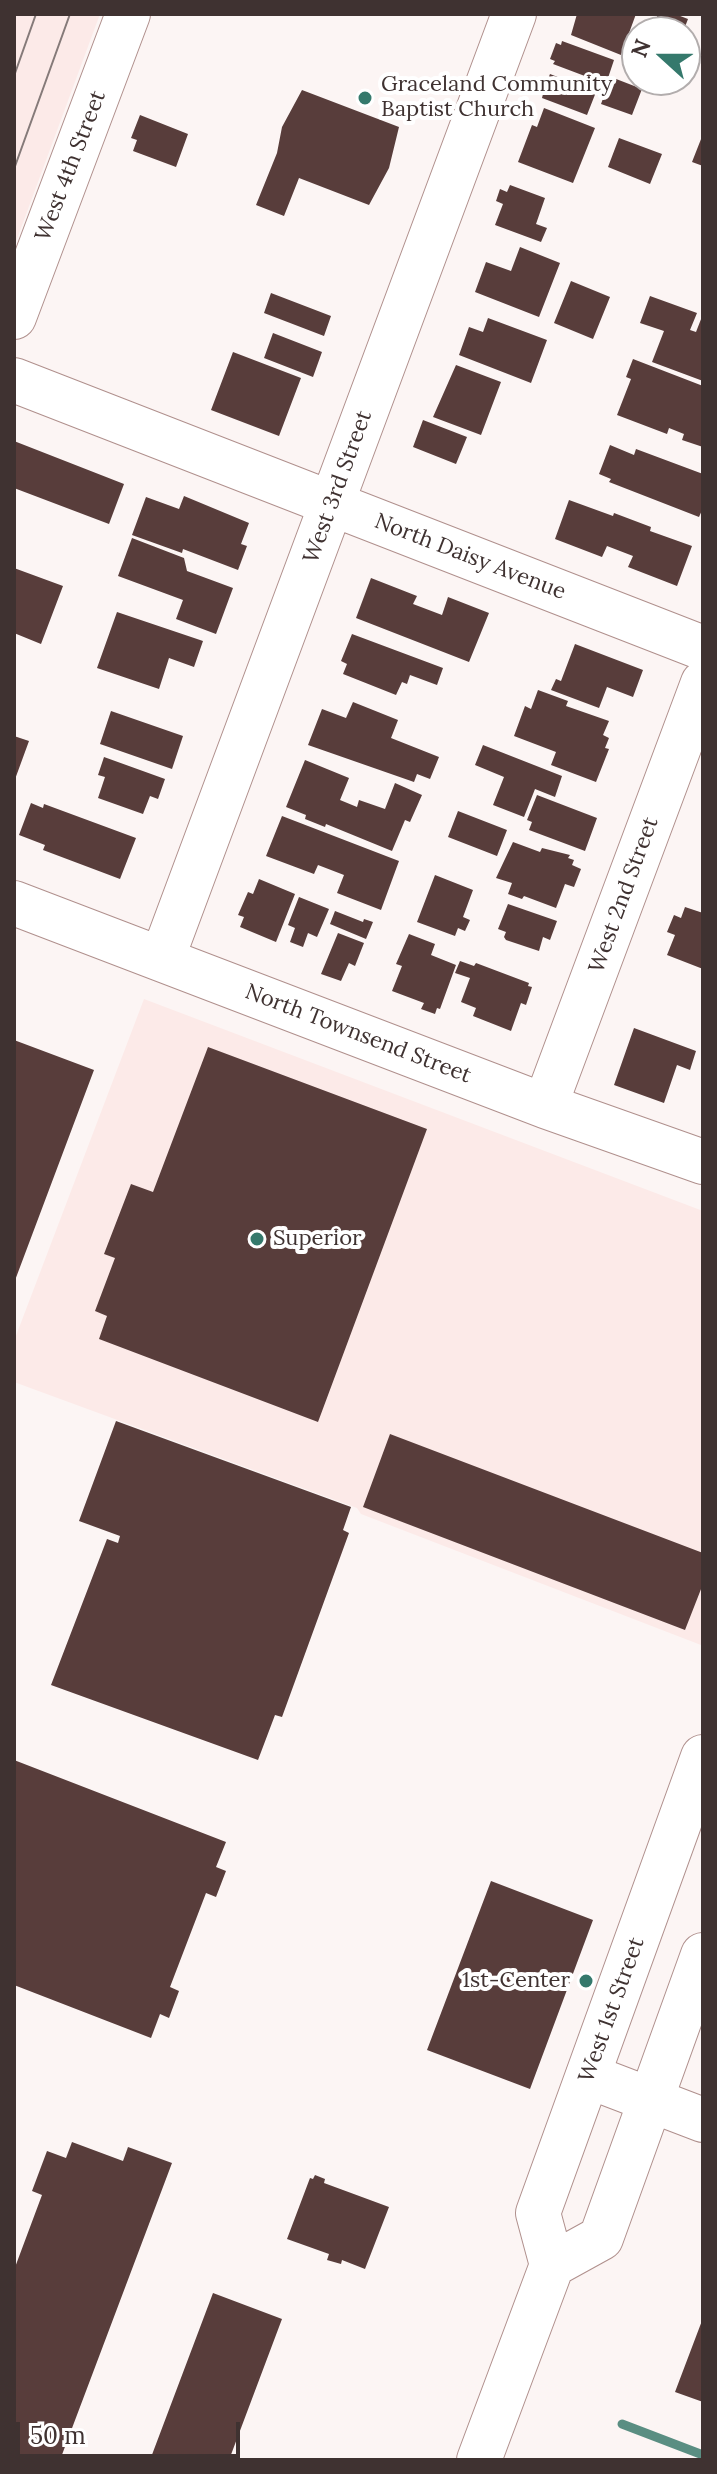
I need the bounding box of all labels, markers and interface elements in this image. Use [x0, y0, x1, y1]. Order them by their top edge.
north arrow [621, 16, 701, 96]
text: N [624, 35, 657, 61]
place label: Graceland Community Baptist Church [381, 72, 612, 124]
street label: West 4th Street [30, 87, 112, 245]
marker: Graceland Community Baptist Church [356, 89, 374, 107]
street label: West 3rd Street [298, 407, 378, 567]
street label: North Daisy Avenue [371, 508, 569, 606]
street label: West 2nd Street [584, 813, 664, 977]
street label: North Townsend Street [241, 979, 475, 1089]
place label: Superior [273, 1226, 362, 1252]
marker: Superior [248, 1230, 266, 1248]
street label: West 1st Street [574, 1934, 650, 2086]
place label: 1st-Center [462, 1968, 570, 1994]
marker: 1st-Center [577, 1972, 595, 1990]
scale bar [20, 2406, 244, 2456]
text: 50 m [30, 2420, 86, 2451]

